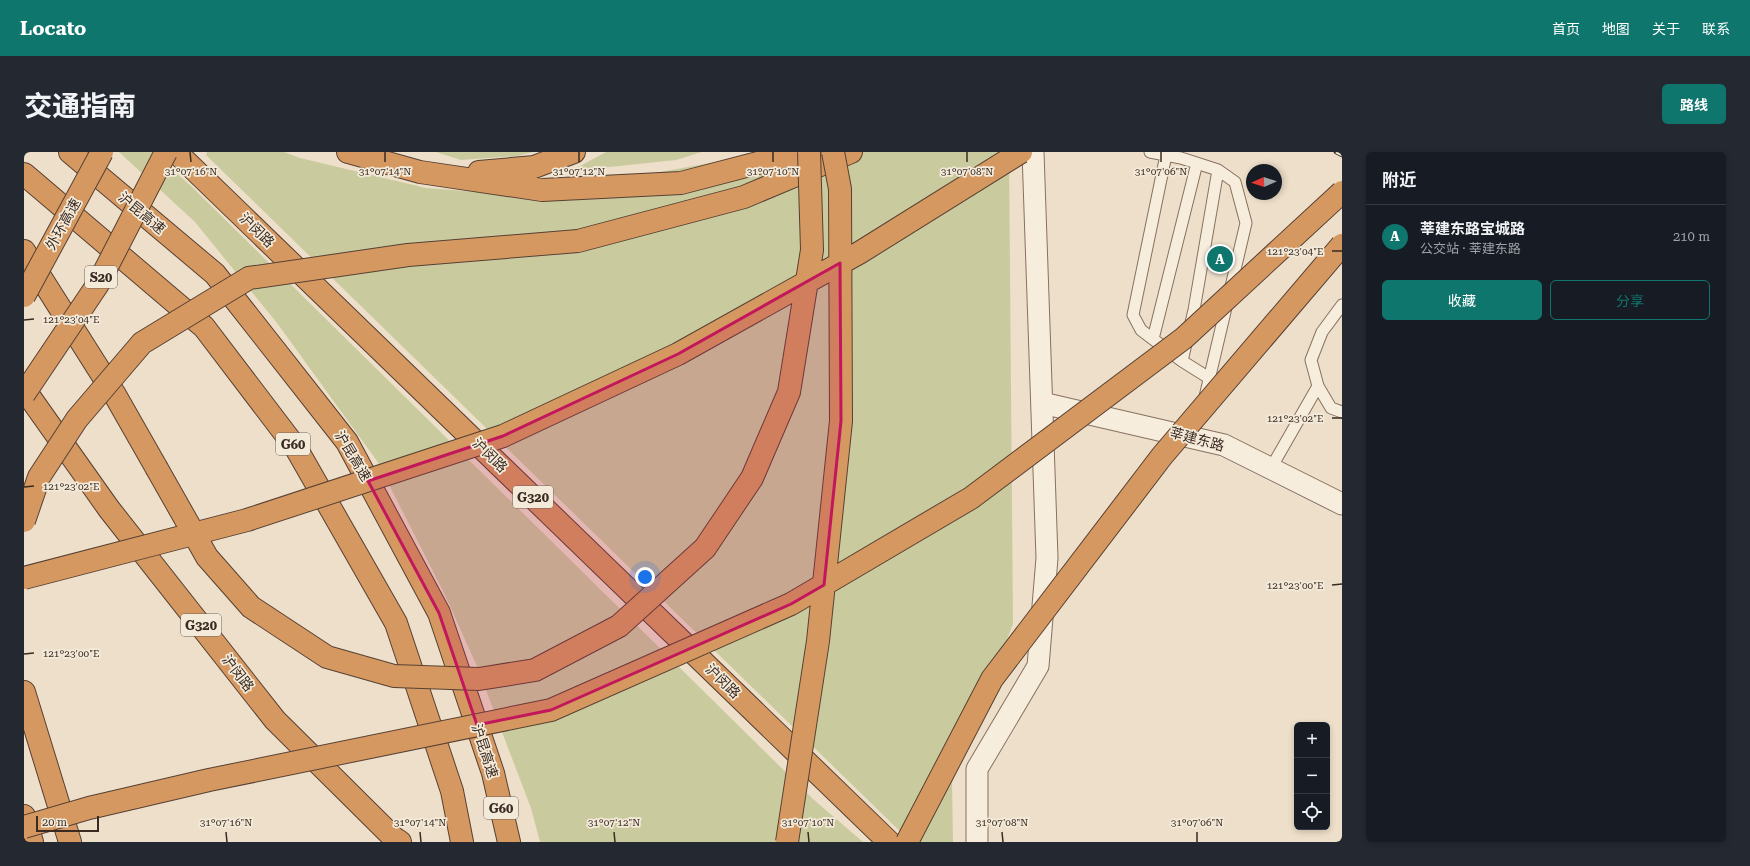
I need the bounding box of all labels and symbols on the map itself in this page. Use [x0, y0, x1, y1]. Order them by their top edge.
north arrow [1246, 164, 1282, 200]
text: 31°07'16"N [165, 166, 217, 177]
text: 31°07'14"N [359, 166, 411, 177]
text: 31°07'12"N [553, 166, 605, 177]
text: 31°07'10"N [747, 166, 799, 177]
text: 31°07'08"N [941, 166, 993, 177]
text: 31°07'06"N [1135, 166, 1187, 177]
street label: 沪昆高速 [115, 189, 169, 237]
street label: 外环高速 [42, 196, 84, 252]
street label: 沪闵路 [236, 210, 278, 250]
pin: A [1207, 244, 1233, 274]
text: 121°23'04"E [1267, 246, 1323, 257]
road number: S20 [85, 266, 117, 288]
text: 121°23'04"E [43, 314, 99, 325]
text: 121°23'02"E [1267, 413, 1323, 424]
street label: 莘建东路 [1168, 424, 1226, 454]
street label: 沪昆高速 [332, 428, 374, 484]
road number: G60 [276, 433, 310, 455]
street label: 沪闵路 [469, 435, 511, 475]
text: 121°23'02"E [43, 481, 99, 492]
road number: G320 [513, 486, 553, 508]
your location [635, 567, 655, 587]
text: 121°23'00"E [1267, 580, 1323, 591]
road number: G320 [181, 614, 221, 636]
text: 121°23'00"E [43, 648, 99, 659]
street label: 沪闵路 [219, 652, 257, 694]
street label: 沪闵路 [702, 661, 744, 701]
street label: 沪昆高速 [469, 722, 501, 780]
road number: G60 [484, 797, 518, 819]
scale bar [36, 814, 99, 833]
text: 31°07'16"N [200, 817, 252, 828]
text: 31°07'14"N [394, 817, 446, 828]
text: 31°07'12"N [588, 817, 640, 828]
text: 31°07'10"N [782, 817, 834, 828]
text: 31°07'08"N [976, 817, 1028, 828]
text: 31°07'06"N [1171, 817, 1223, 828]

